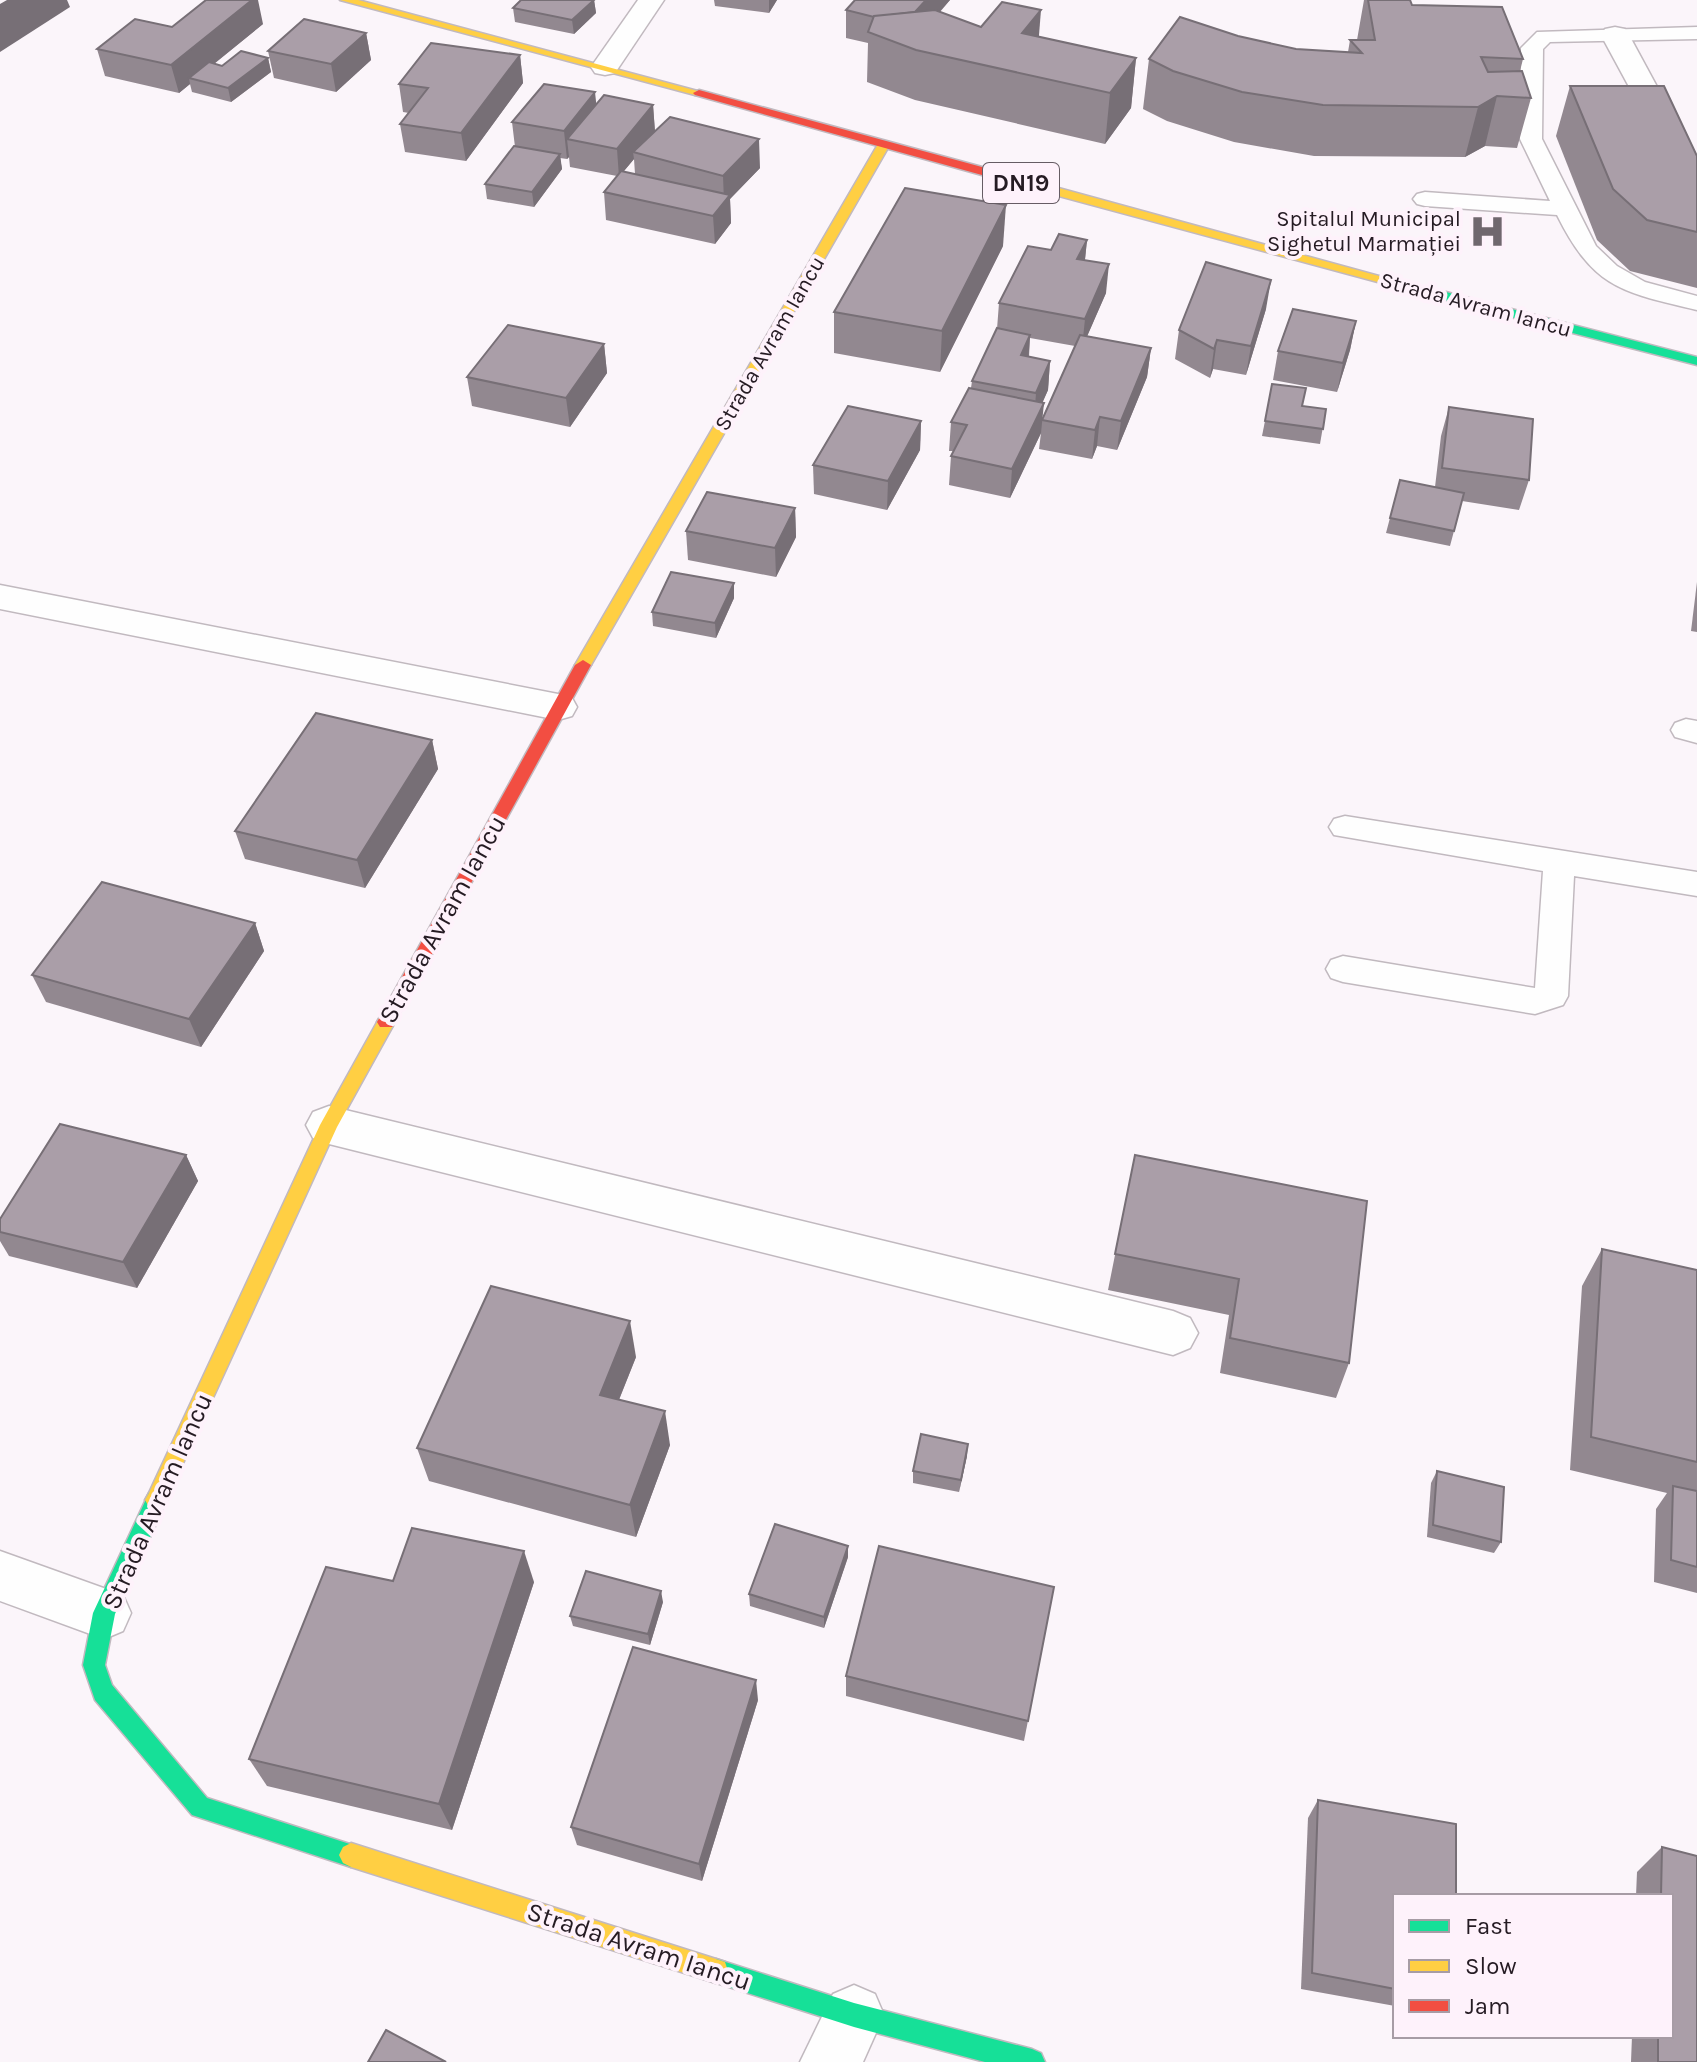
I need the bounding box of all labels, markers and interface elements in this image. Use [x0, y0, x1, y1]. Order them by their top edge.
road number: DN19 [983, 163, 1059, 203]
place label: Spitalul Municipal Sighetul Marmației [1267, 206, 1461, 257]
hospital icon: Spitalul Municipal Sighetul Marmației [1468, 212, 1506, 250]
street label: Strada Avram Iancu [709, 252, 830, 435]
street label: Strada Avram Iancu [1377, 267, 1574, 343]
street label: Strada Avram Iancu [372, 810, 513, 1029]
street label: Strada Avram Iancu [96, 1388, 219, 1614]
legend [1393, 1894, 1673, 2038]
street label: Strada Avram Iancu [523, 1896, 755, 1997]
text: Fast [1465, 1912, 1512, 1940]
text: Slow [1465, 1952, 1517, 1980]
text: Jam [1465, 1992, 1510, 2020]

